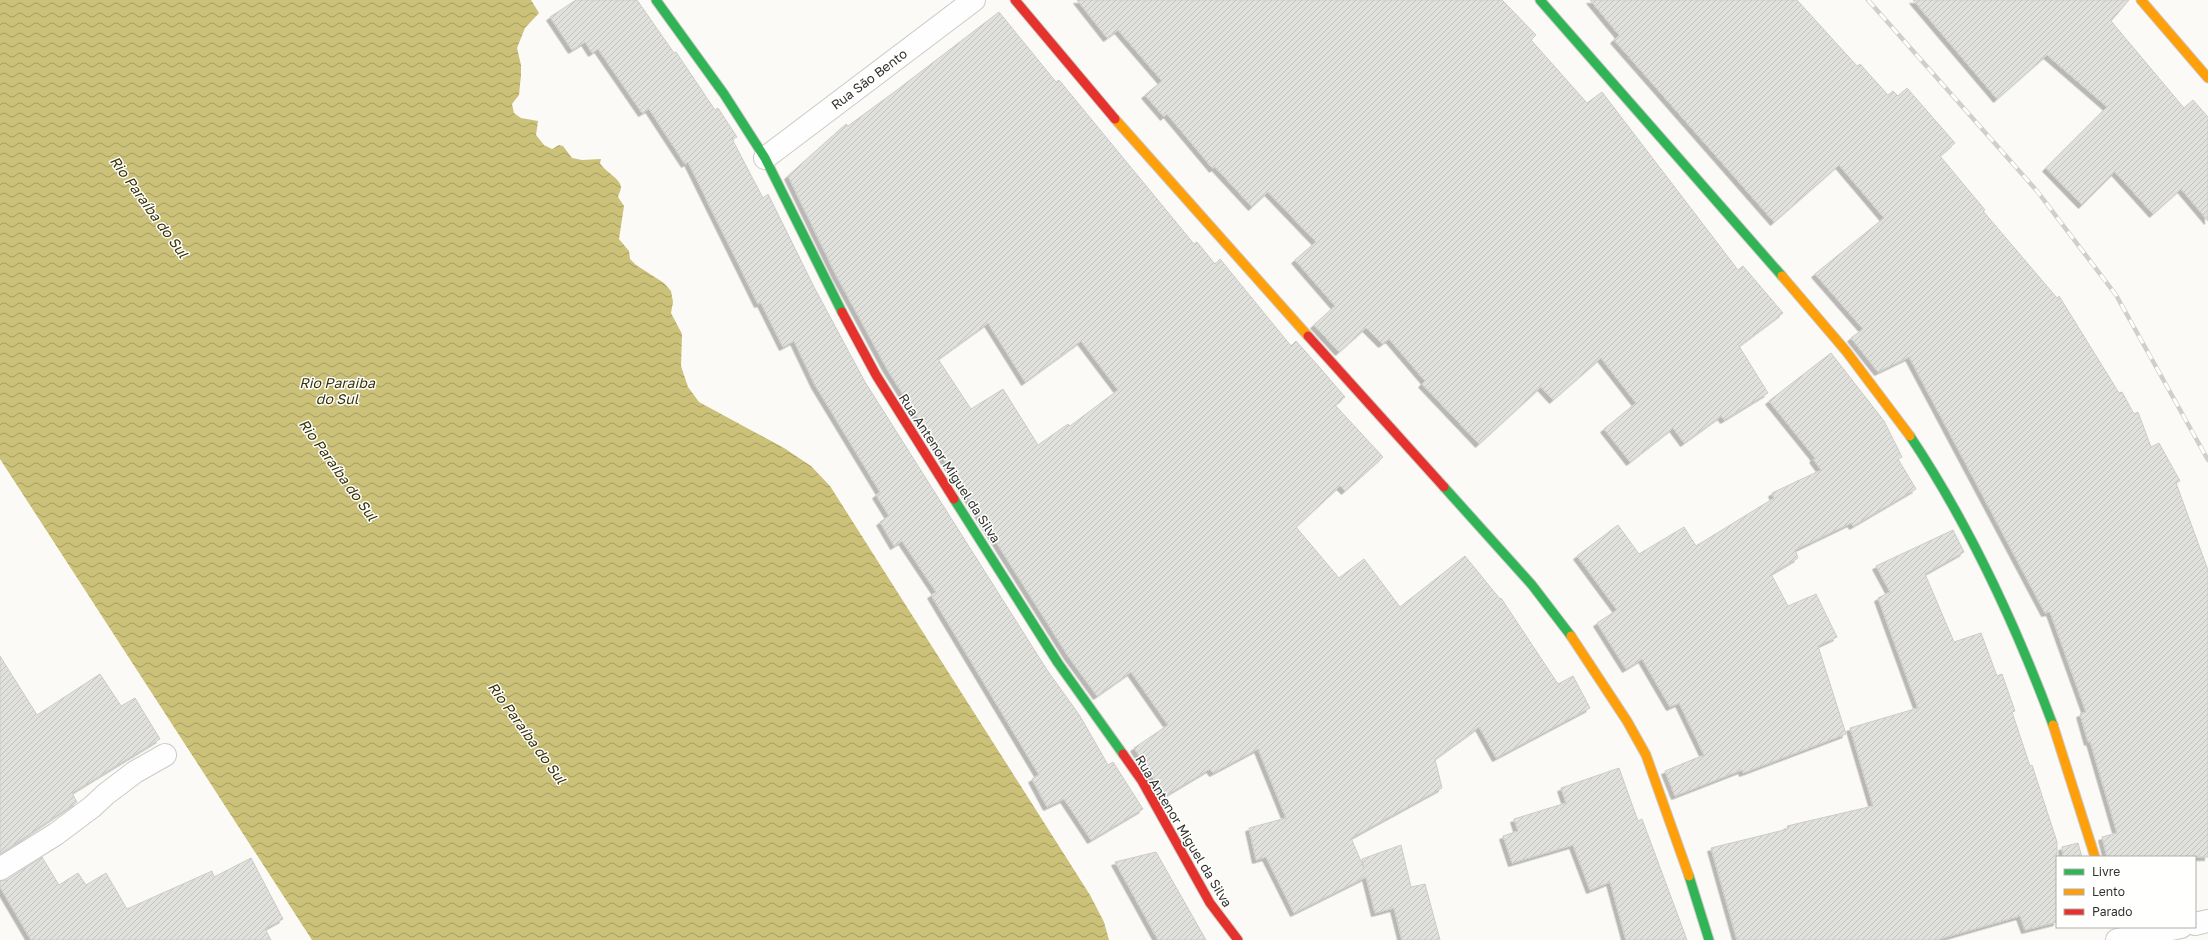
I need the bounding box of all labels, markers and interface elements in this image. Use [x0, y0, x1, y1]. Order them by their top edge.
street label: Rua São Bento [828, 45, 910, 113]
water label: Rio Paraíba do Sul [107, 152, 192, 261]
water label: Rio Paraiba do Sul [299, 374, 376, 407]
street label: Rua Antenor Miguel da Silva [896, 390, 1004, 546]
water label: Rio Paraíba do Sul [296, 415, 381, 524]
water label: Rio Paraíba do Sul [485, 678, 570, 787]
street label: Rua Antenor Miguel da Silva [1132, 752, 1236, 910]
legend [2056, 856, 2196, 928]
text: Livre [2092, 864, 2120, 879]
text: Lento [2092, 884, 2125, 899]
text: Parado [2092, 904, 2132, 919]

